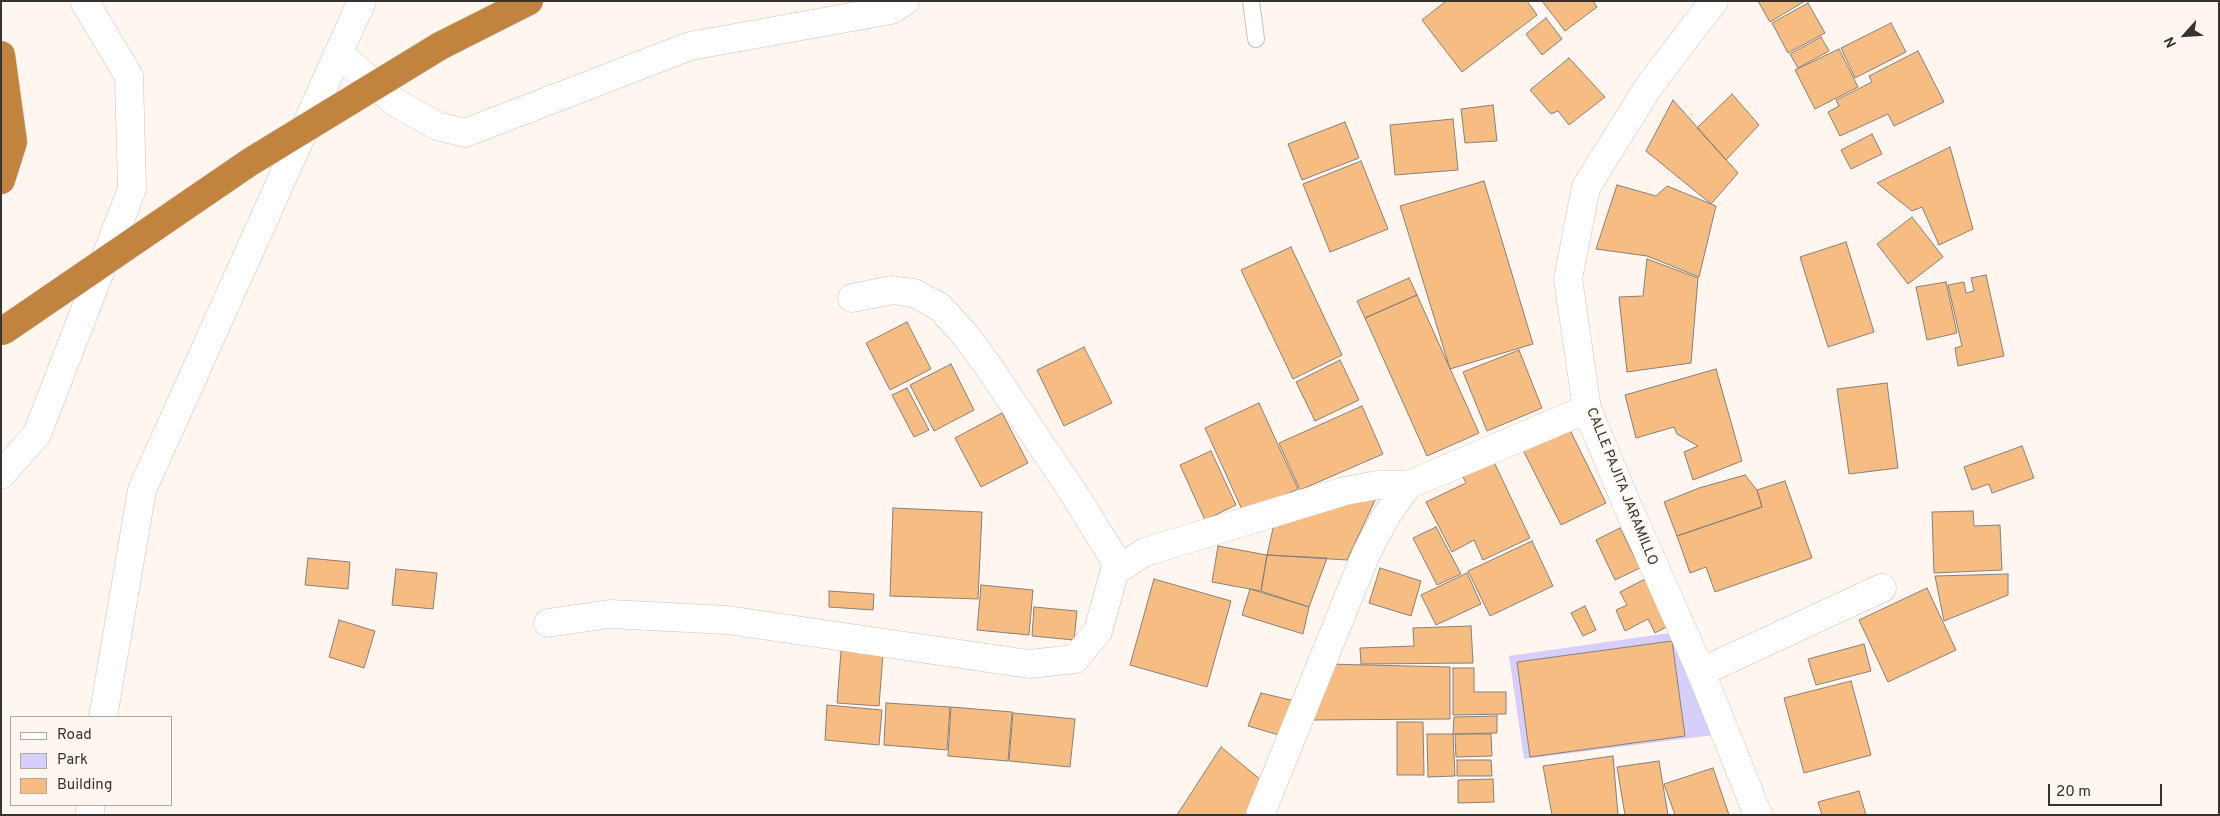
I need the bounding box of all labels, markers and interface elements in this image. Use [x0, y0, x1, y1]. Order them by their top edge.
north arrow [2160, 10, 2210, 60]
text: N [2161, 34, 2181, 50]
street label: CALLE PAJITA JARAMILLO [1582, 406, 1660, 568]
legend [10, 716, 172, 806]
text: Road [57, 726, 92, 745]
text: Park [57, 751, 88, 770]
scale bar [2050, 774, 2164, 806]
text: Building [57, 776, 112, 795]
text: 20 m [2056, 783, 2091, 802]

